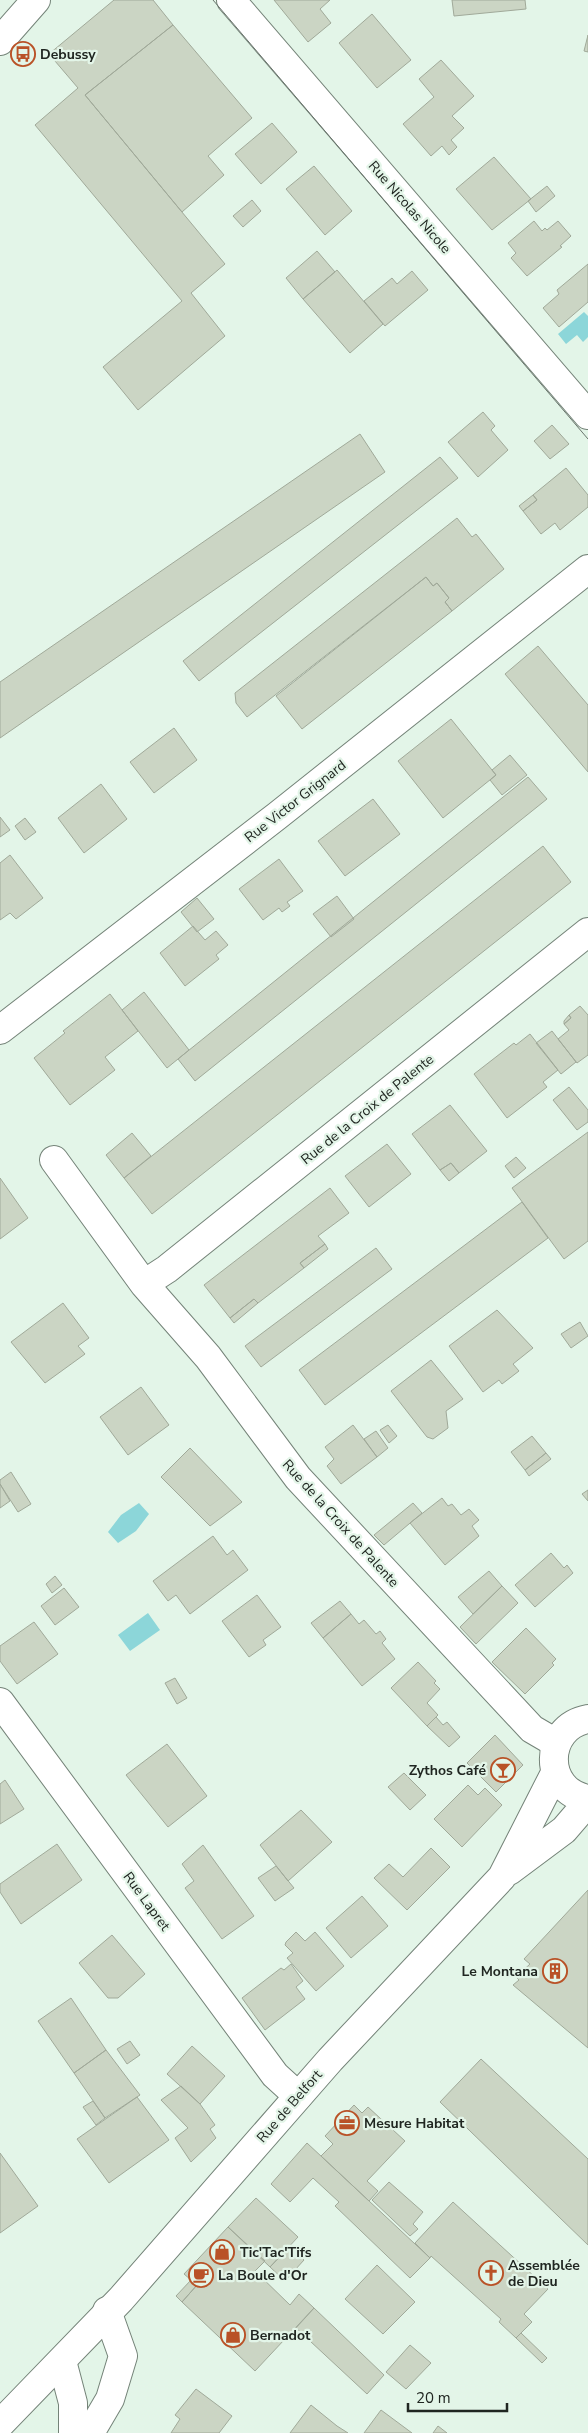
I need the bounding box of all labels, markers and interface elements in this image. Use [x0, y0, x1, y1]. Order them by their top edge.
bus stop icon: Debussy [10, 41, 36, 67]
place label: Debussy [40, 45, 96, 64]
street label: Rue Nicolas Nicole [364, 157, 455, 258]
street label: Rue Victor Grignard [241, 756, 350, 847]
street label: Rue de la Croix de Palente [297, 1050, 438, 1169]
street label: Rue de la Croix de Palente [278, 1455, 403, 1591]
bar icon: Zythos Café [490, 1757, 516, 1783]
place label: Zythos Café [409, 1761, 486, 1780]
street label: Rue Lapret [119, 1868, 175, 1935]
building icon: Le Montana [542, 1958, 568, 1984]
place label: Le Montana [462, 1962, 538, 1981]
street label: Rue de Belfort [252, 2066, 326, 2147]
office icon: Mesure Habitat [334, 2110, 360, 2136]
place label: Mesure Habitat [364, 2114, 465, 2133]
shop icon: Tic'Tac'Tifs [209, 2239, 235, 2265]
place label: Tic'Tac'Tifs [240, 2243, 312, 2262]
place label: Assemblée de Dieu [508, 2256, 580, 2291]
church icon: Assemblée de Dieu [478, 2260, 504, 2286]
cafe icon: La Boule d'Or [188, 2262, 214, 2288]
place label: La Boule d'Or [218, 2266, 308, 2285]
shop icon: Bernadot [220, 2322, 246, 2348]
place label: Bernadot [250, 2326, 311, 2345]
scale bar [408, 2380, 507, 2412]
text: 20 m [416, 2388, 451, 2408]

